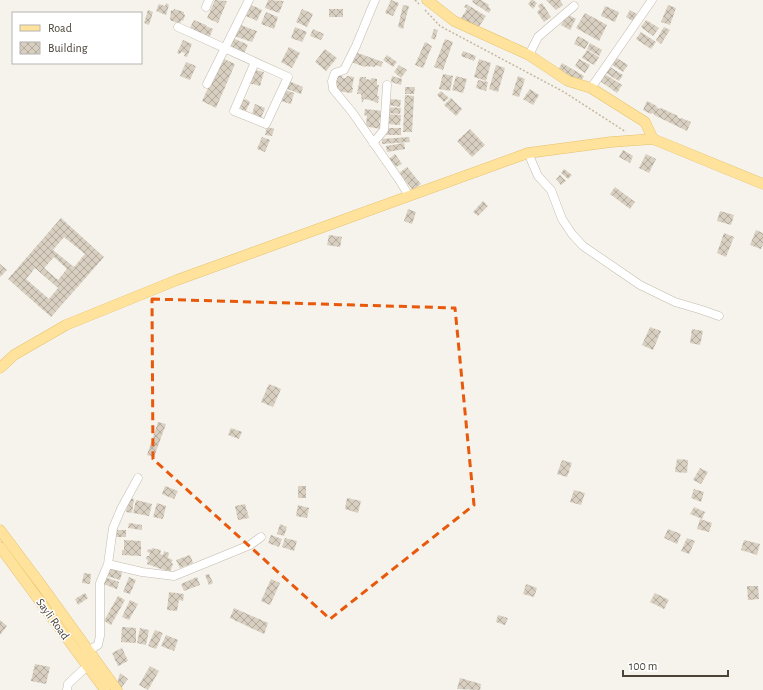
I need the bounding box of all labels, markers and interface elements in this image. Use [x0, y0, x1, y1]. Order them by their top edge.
legend [12, 12, 142, 64]
text: Road [48, 22, 72, 34]
text: Building [48, 42, 88, 54]
street label: Sayli Road [33, 596, 72, 642]
scale bar [623, 652, 728, 678]
text: 100 m [629, 660, 657, 672]

